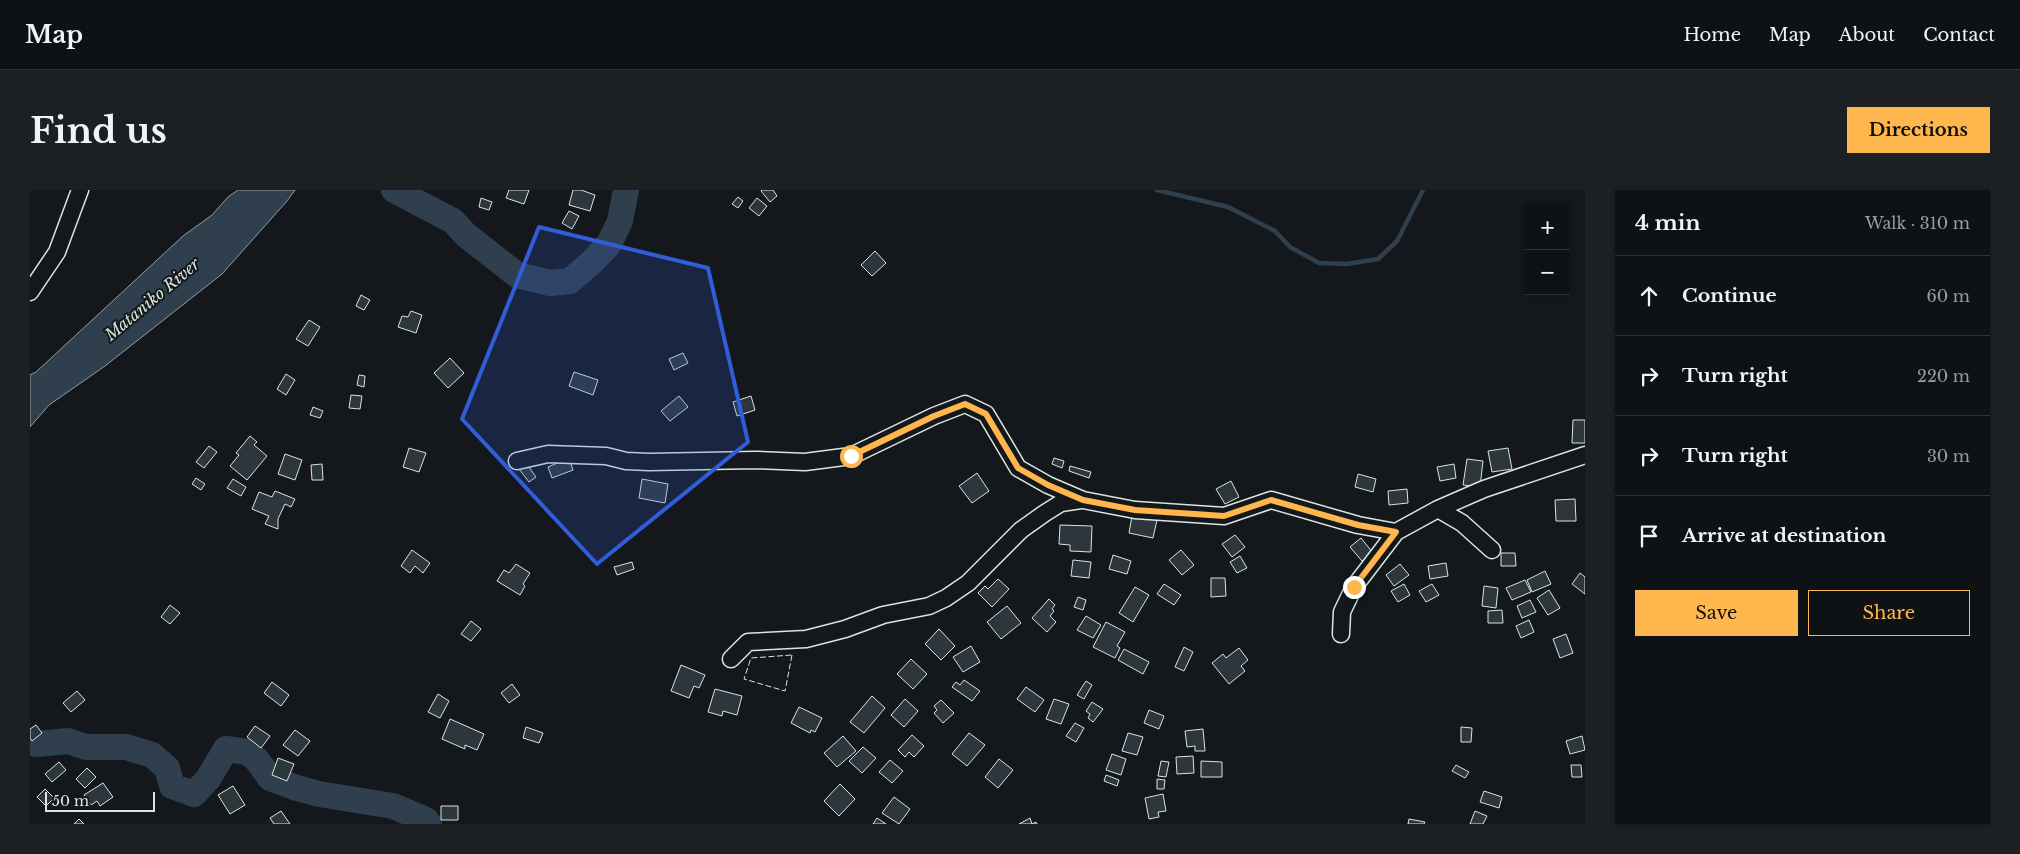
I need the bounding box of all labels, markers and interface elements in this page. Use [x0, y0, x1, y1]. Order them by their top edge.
text: Map [25, 20, 83, 49]
text: Home [1683, 24, 1741, 46]
text: Map [1769, 24, 1811, 46]
text: About [1839, 24, 1895, 46]
text: Contact [1923, 24, 1995, 46]
button: Directions [1847, 107, 1990, 153]
text: Find us [30, 109, 167, 152]
map controls [1525, 205, 1570, 295]
button: + [1525, 205, 1570, 250]
text: 4 min [1635, 210, 1701, 236]
text: Walk · 310 m [1865, 213, 1970, 233]
button: − [1525, 250, 1570, 295]
water label: Mataniko River [100, 253, 204, 345]
icon: ahead [1635, 282, 1663, 310]
text: Continue [1682, 284, 1777, 307]
text: 60 m [1927, 286, 1970, 306]
icon: right [1635, 362, 1663, 390]
text: Turn right [1682, 364, 1788, 387]
text: 220 m [1917, 366, 1970, 386]
icon: right [1635, 442, 1663, 470]
text: Turn right [1682, 444, 1788, 467]
route start [840, 445, 863, 468]
text: 30 m [1927, 446, 1970, 466]
icon: arrive [1635, 522, 1663, 550]
text: Arrive at destination [1682, 524, 1886, 547]
route end [1343, 576, 1366, 599]
button: Save [1635, 590, 1798, 636]
button: Share [1808, 590, 1970, 636]
scale bar [45, 789, 155, 812]
text: 50 m [52, 792, 89, 810]

